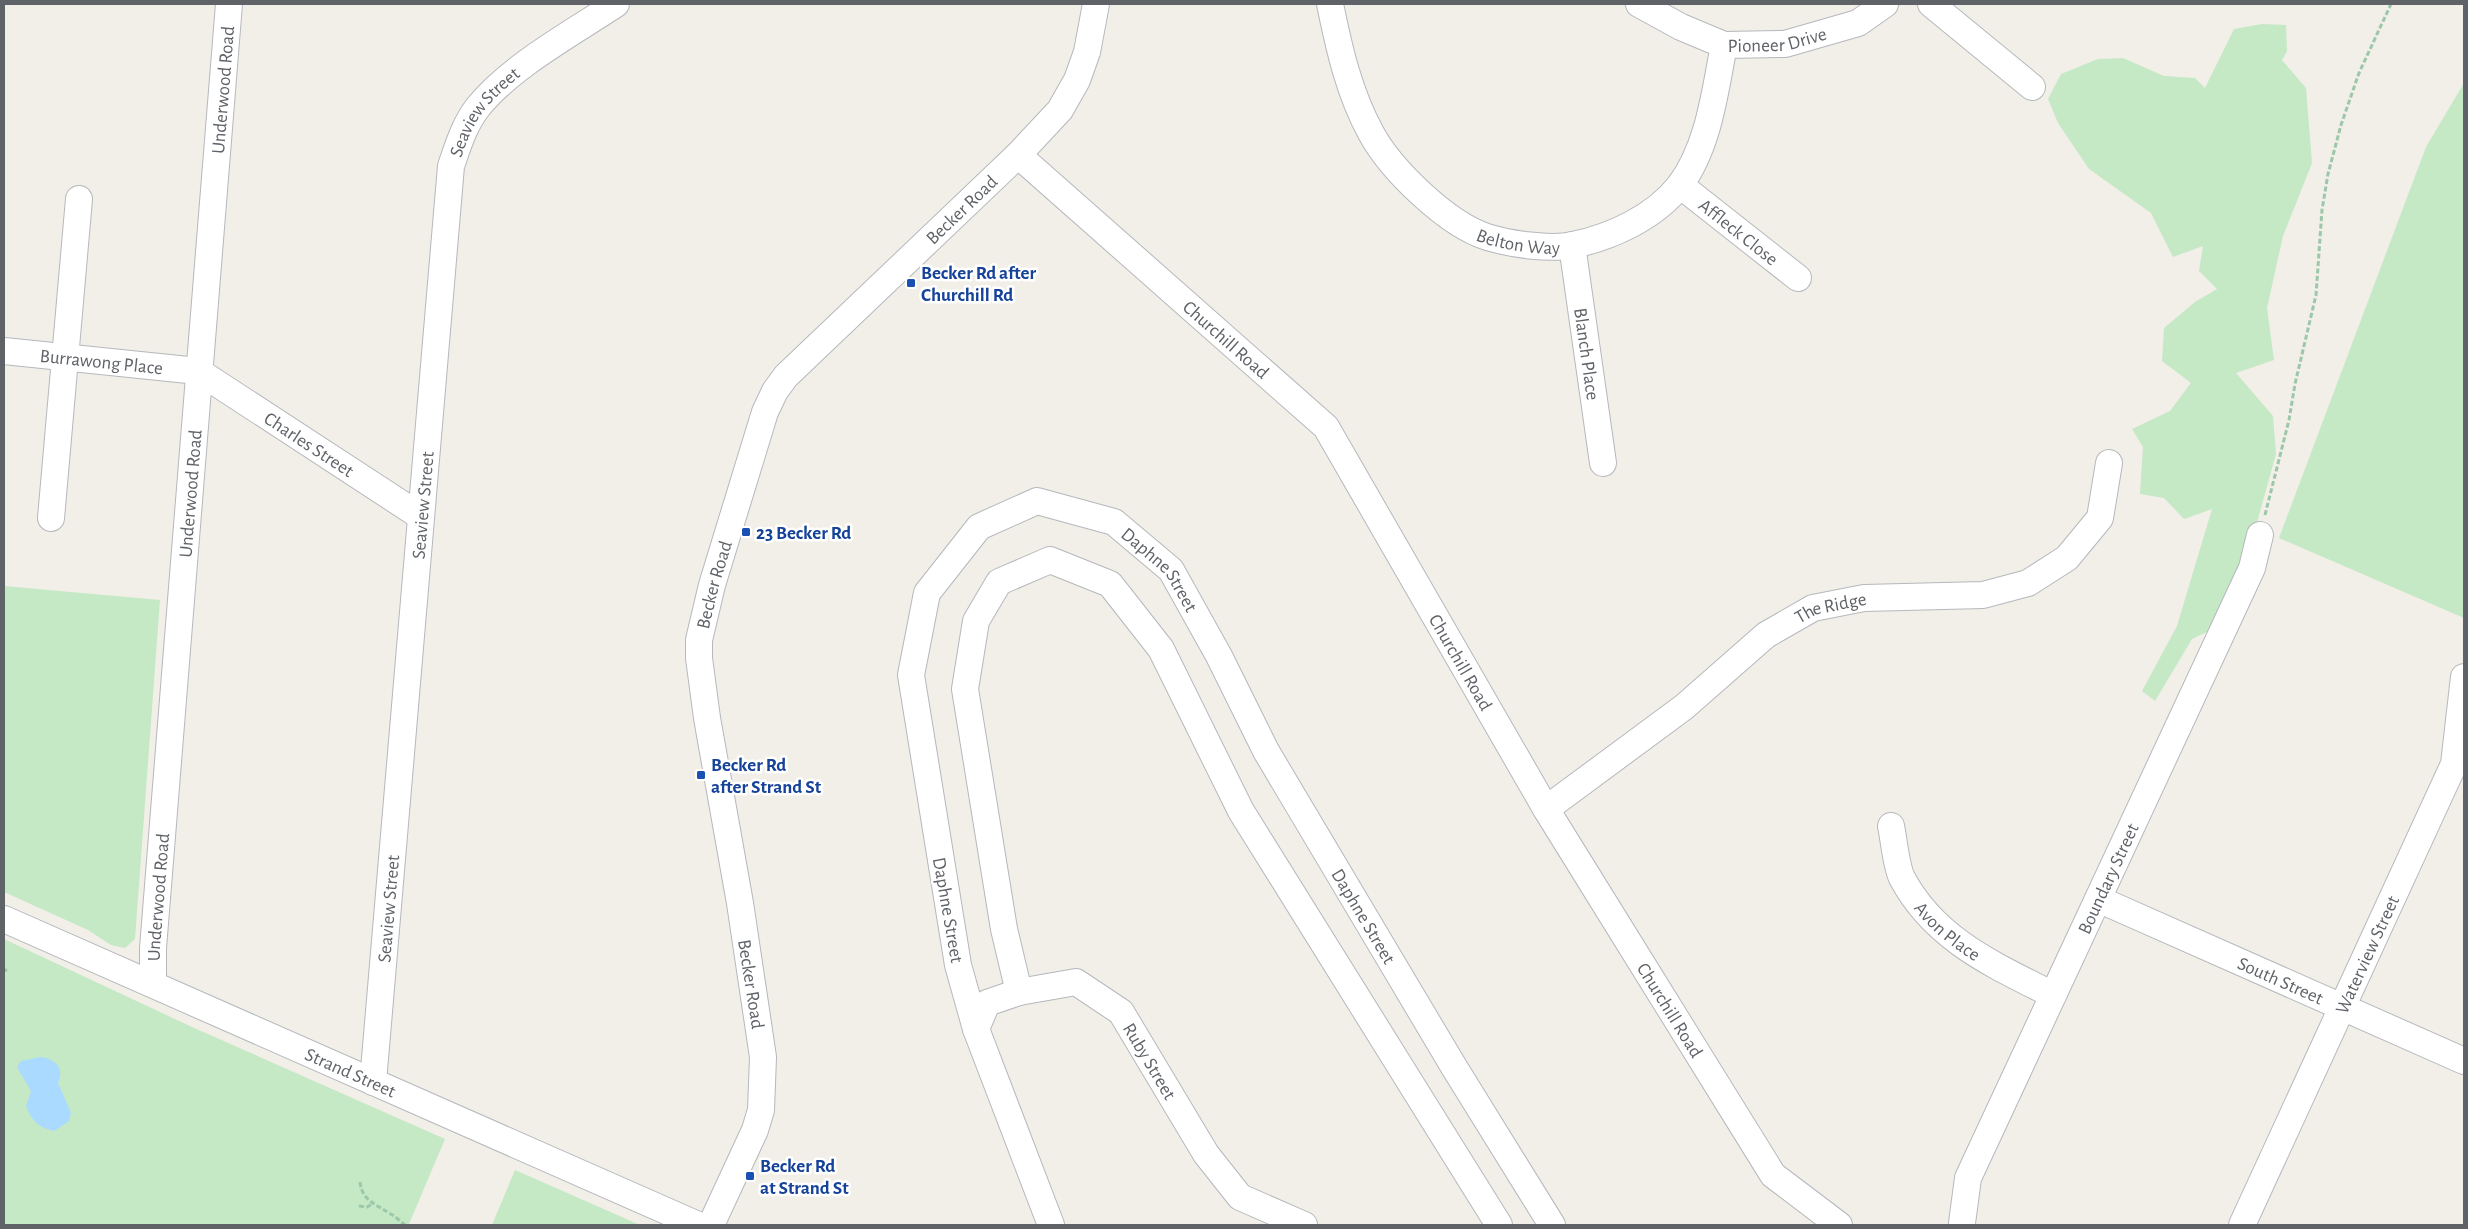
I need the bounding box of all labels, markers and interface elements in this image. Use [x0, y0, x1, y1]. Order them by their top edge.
street label: Underwood Road [209, 25, 238, 155]
street label: Pioneer Drive [1727, 25, 1829, 56]
street label: Seaview Street [447, 64, 523, 160]
street label: Becker Road [923, 172, 1002, 248]
street label: Affleck Close [1695, 196, 1781, 270]
street label: Belton Way [1473, 226, 1560, 258]
place label: Becker Rd after Churchill Rd [921, 264, 1037, 305]
marker: Becker Rd after Churchill Rd [905, 277, 917, 289]
street label: Churchill Road [1179, 297, 1272, 383]
street label: Blanch Place [1570, 307, 1602, 402]
street label: Burrawong Place [39, 347, 164, 378]
street label: Charles Street [260, 409, 357, 481]
street label: Underwood Road [176, 429, 206, 558]
street label: Seaview Street [410, 451, 438, 560]
place label: 23 Becker Rd [756, 524, 851, 543]
street label: Daphne Street [1117, 525, 1200, 615]
marker: 23 Becker Rd [740, 526, 752, 538]
street label: Becker Road [694, 539, 736, 631]
street label: The Ridge [1792, 590, 1868, 627]
street label: Churchill Road [1425, 611, 1495, 714]
place label: Becker Rd after Strand St [711, 756, 822, 797]
marker: Becker Rd after Strand St [695, 769, 707, 781]
street label: Boundary Street [2075, 821, 2143, 937]
street label: Underwood Road [145, 832, 173, 961]
street label: Seaview Street [375, 854, 403, 963]
street label: Daphne Street [929, 856, 966, 965]
street label: Daphne Street [1327, 866, 1398, 968]
street label: Waterview Street [2333, 893, 2403, 1017]
street label: Avon Place [1910, 899, 1983, 965]
street label: Becker Road [734, 938, 767, 1030]
street label: South Street [2235, 954, 2326, 1009]
street label: Churchill Road [1633, 960, 1706, 1061]
street label: Ruby Street [1119, 1020, 1179, 1103]
street label: Strand Street [302, 1045, 398, 1102]
place label: Becker Rd at Strand St [760, 1157, 849, 1198]
marker: Becker Rd at Strand St [744, 1170, 756, 1182]

